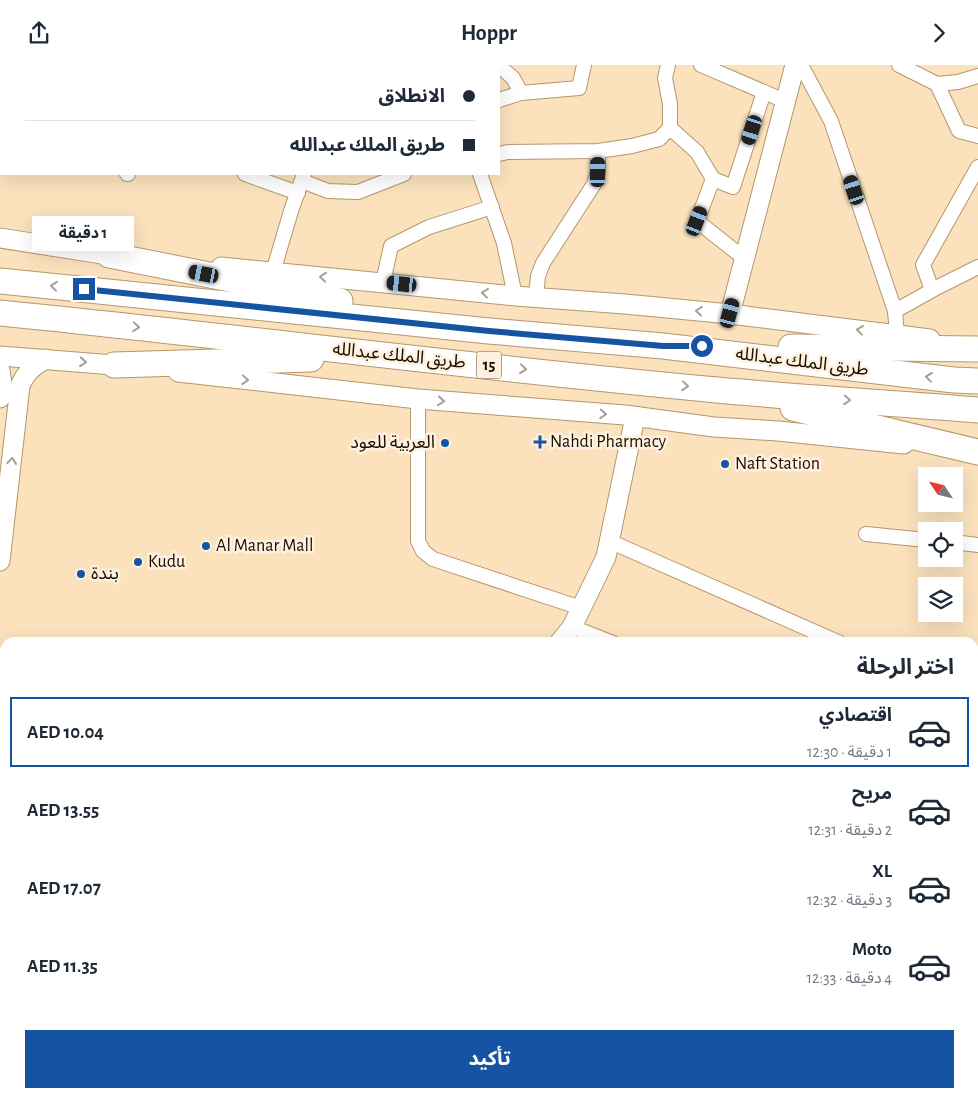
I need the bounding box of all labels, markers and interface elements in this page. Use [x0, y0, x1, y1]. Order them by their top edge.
icon: share [25, 19, 53, 47]
icon: forward [925, 19, 953, 47]
text: Hoppr [461, 22, 517, 44]
text: الانطلاق [379, 87, 445, 106]
car [740, 113, 763, 147]
text: طريق الملك عبدالله [290, 136, 445, 155]
car [590, 157, 605, 187]
car [842, 173, 865, 207]
car [684, 204, 709, 238]
callout: 1 دقيقة [33, 217, 135, 251]
text: 1 دقيقة [59, 225, 107, 241]
car [187, 264, 220, 284]
one-way arrow [319, 272, 327, 283]
car [386, 275, 417, 293]
route end [73, 278, 95, 300]
one-way arrow [50, 281, 58, 292]
one-way arrow [480, 288, 488, 299]
car [718, 297, 741, 329]
one-way arrow [695, 305, 703, 316]
one-way arrow [132, 321, 140, 332]
one-way arrow [856, 325, 864, 336]
route start [691, 335, 713, 357]
street label: طريق الملك عبدالله [331, 340, 467, 373]
street label: طريق الملك عبدالله [734, 345, 870, 380]
road number: 15 [476, 351, 502, 379]
one-way arrow [80, 357, 88, 368]
one-way arrow [520, 363, 528, 374]
one-way arrow [925, 372, 933, 383]
one-way arrow [241, 374, 249, 385]
one-way arrow [681, 380, 689, 391]
one-way arrow [843, 394, 851, 405]
one-way arrow [438, 395, 446, 406]
one-way arrow [600, 408, 608, 419]
place label: Nahdi Pharmacy [550, 433, 667, 451]
place label: العربية للعود [350, 434, 435, 453]
marker: Nahdi Pharmacy [534, 436, 546, 448]
marker: العربية للعود [439, 437, 451, 449]
place label: Naft Station [735, 455, 820, 473]
one-way arrow [6, 456, 17, 464]
marker: Naft Station [719, 458, 731, 470]
north arrow [918, 467, 962, 513]
map controls [918, 467, 963, 622]
button: locate [918, 522, 963, 567]
place label: Al Manar Mall [216, 537, 313, 555]
marker: Al Manar Mall [200, 540, 212, 552]
place label: Kudu [148, 553, 185, 571]
marker: Kudu [132, 556, 144, 568]
place label: بندة [91, 565, 119, 583]
marker: بندة [75, 568, 87, 580]
button: layers [918, 577, 963, 622]
text: اختر الرحلة [857, 656, 954, 678]
text: اقتصادي [819, 706, 892, 725]
icon: car [907, 710, 952, 755]
text: AED 10.04 [27, 723, 104, 742]
text: 1 دقيقة · 12:30 [807, 744, 892, 760]
text: مريح [852, 784, 892, 803]
icon: car [907, 788, 952, 833]
text: AED 13.55 [27, 801, 99, 820]
text: 2 دقيقة · 12:31 [808, 822, 892, 838]
text: XL [872, 862, 892, 881]
icon: car [907, 866, 952, 911]
text: AED 17.07 [27, 879, 101, 898]
text: 3 دقيقة · 12:32 [807, 892, 892, 908]
text: Moto [852, 940, 892, 959]
icon: car [907, 944, 952, 989]
text: AED 11.35 [27, 957, 98, 976]
text: 4 دقيقة · 12:33 [807, 970, 892, 986]
button: تأكيد [25, 1030, 954, 1088]

